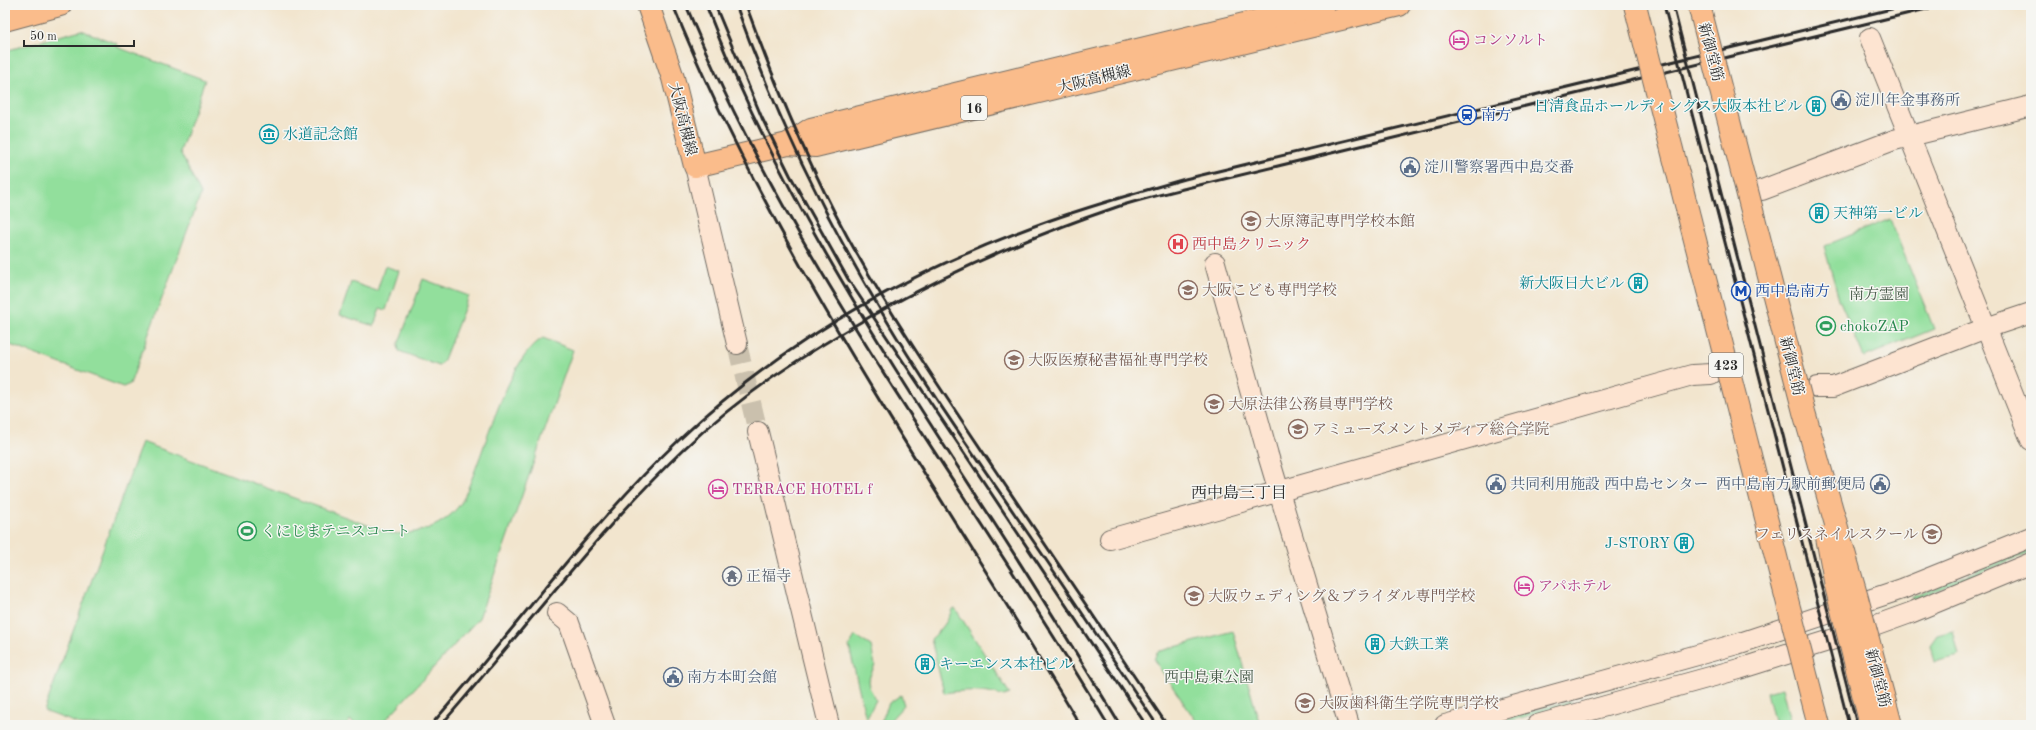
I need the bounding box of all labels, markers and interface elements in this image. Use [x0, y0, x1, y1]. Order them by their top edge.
street label: 新御堂筋 [1695, 21, 1726, 83]
scale bar [24, 22, 134, 48]
hotel icon: コンソルト [1448, 29, 1470, 51]
text: 50 m [30, 30, 57, 43]
place label: コンソルト [1473, 33, 1548, 49]
street label: 大阪高槻線 [1056, 62, 1133, 97]
street label: 大阪高槻線 [665, 81, 700, 158]
public building icon: 淀川年金事務所 [1830, 89, 1852, 111]
place label: 淀川年金事務所 [1855, 92, 1960, 109]
building icon: 日清食品ホールディングス大阪本社ビル [1805, 95, 1827, 117]
road number: 16 [961, 96, 987, 120]
place label: 日清食品ホールディングス大阪本社ビル [1534, 98, 1802, 115]
station icon: 南方 [1456, 104, 1478, 126]
place label: 南方 [1481, 107, 1511, 124]
museum icon: 水道記念館 [258, 123, 280, 145]
place label: 水道記念館 [283, 126, 358, 143]
public building icon: 淀川警察署西中島交番 [1399, 156, 1421, 178]
place label: 淀川警察署西中島交番 [1424, 159, 1574, 176]
building icon: 天神第一ビル [1808, 202, 1830, 224]
place label: 天神第一ビル [1833, 205, 1923, 222]
school or university icon: 大原簿記専門学校本館 [1240, 210, 1262, 232]
place label: 大原簿記専門学校本館 [1265, 213, 1415, 230]
hospital icon: 西中島クリニック [1167, 233, 1189, 255]
place label: 西中島クリニック [1192, 236, 1311, 253]
building icon: 新大阪日大ビル [1627, 272, 1649, 294]
place label: 新大阪日大ビル [1519, 275, 1624, 292]
school or university icon: 大阪こども専門学校 [1177, 279, 1199, 301]
metro station icon: 西中島南方 [1730, 280, 1752, 302]
place label: 大阪こども専門学校 [1202, 282, 1337, 299]
place label: 西中島南方 [1755, 283, 1830, 300]
park label: 南方霊園 [1849, 286, 1909, 303]
sports icon: chokoZAP [1815, 315, 1837, 337]
place label: chokoZAP [1840, 320, 1909, 335]
street label: 新御堂筋 [1776, 335, 1807, 397]
school or university icon: 大阪医療秘書福祉専門学校 [1003, 349, 1025, 371]
place label: 大阪医療秘書福祉専門学校 [1028, 352, 1208, 369]
road number: 423 [1709, 353, 1743, 377]
school or university icon: 大原法律公務員専門学校 [1203, 393, 1225, 415]
place label: 大原法律公務員専門学校 [1228, 396, 1393, 413]
school or university icon: アミューズメントメディア総合学院 [1287, 418, 1309, 440]
place label: アミューズメントメディア総合学院 [1312, 421, 1550, 438]
public building icon: 共同利用施設 西中島センター [1485, 473, 1507, 495]
public building icon: 西中島南方駅前郵便局 [1869, 473, 1891, 495]
place label: 共同利用施設 西中島センター [1510, 476, 1709, 493]
place label: 西中島南方駅前郵便局 [1716, 476, 1866, 493]
hotel icon: TERRACE HOTEL f [707, 478, 729, 500]
place label: TERRACE HOTEL f [732, 483, 874, 498]
district label: 西中島三丁目 [1191, 484, 1287, 502]
sports icon: くにじまテニスコート [236, 520, 258, 542]
school or university icon: フェリスネイルスクール [1921, 523, 1943, 545]
place label: くにじまテニスコート [261, 524, 410, 540]
place label: フェリスネイルスクール [1755, 526, 1918, 543]
building icon: J-STORY [1673, 532, 1695, 554]
place label: J-STORY [1605, 537, 1670, 552]
temple icon: 正福寺 [721, 565, 743, 587]
place label: 正福寺 [746, 568, 791, 585]
hotel icon: アパホテル [1513, 575, 1535, 597]
place label: アパホテル [1538, 579, 1611, 595]
school or university icon: 大阪ウェディング＆ブライダル専門学校 [1183, 585, 1205, 607]
place label: 大阪ウェディング＆ブライダル専門学校 [1208, 588, 1475, 605]
building icon: 大鉄工業 [1364, 633, 1386, 655]
place label: 大鉄工業 [1389, 636, 1449, 653]
street label: 新御堂筋 [1862, 647, 1893, 709]
building icon: キーエンス本社ビル [914, 653, 936, 675]
place label: キーエンス本社ビル [939, 656, 1074, 673]
public building icon: 南方本町会館 [662, 666, 684, 688]
place label: 南方本町会館 [687, 669, 777, 686]
park label: 西中島東公園 [1164, 669, 1254, 686]
school or university icon: 大阪歯科衛生学院専門学校 [1294, 692, 1316, 714]
place label: 大阪歯科衛生学院専門学校 [1319, 695, 1499, 712]

